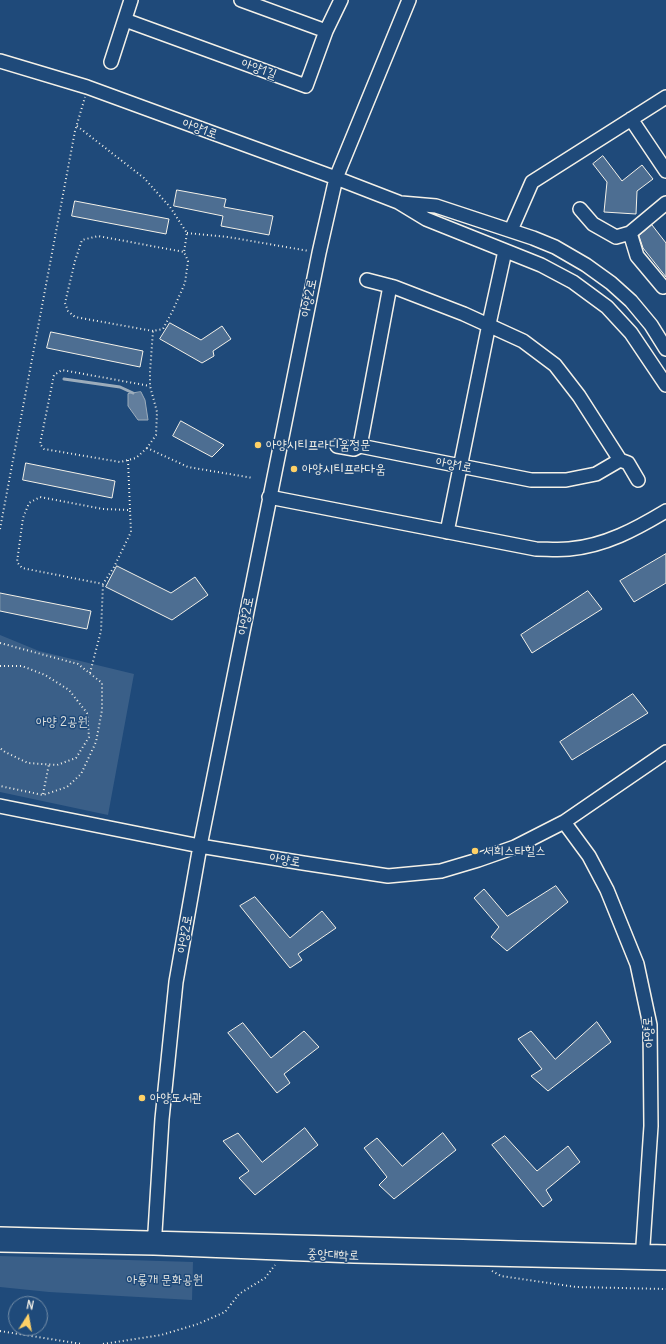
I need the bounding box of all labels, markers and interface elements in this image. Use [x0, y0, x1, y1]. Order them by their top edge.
street label: 아양1길 [239, 55, 279, 83]
street label: 아양1로 [180, 115, 220, 143]
street label: 아양2로 [298, 278, 320, 318]
place label: 아양시티프라디움정문 [266, 437, 371, 453]
marker: 아양시티프라디움정문 [253, 440, 263, 450]
street label: 아양1로 [435, 454, 473, 476]
place label: 아양시티프라다움 [302, 461, 386, 477]
marker: 아양시티프라다움 [289, 464, 299, 474]
street label: 아양2로 [235, 596, 257, 636]
park label: 아양 2공원 [36, 714, 88, 730]
place label: 서희스타힐스 [483, 843, 546, 859]
marker: 서희스타힐스 [470, 846, 480, 856]
street label: 아양로 [268, 850, 302, 870]
street label: 아양2로 [174, 914, 196, 954]
street label: 아양로 [640, 1016, 658, 1048]
place label: 아양도서관 [150, 1090, 202, 1106]
marker: 아양도서관 [137, 1093, 147, 1103]
street label: 중앙대학로 [307, 1246, 359, 1264]
park label: 아롱개 문화공원 [127, 1272, 203, 1288]
north arrow [8, 1296, 48, 1336]
text: N [25, 1298, 35, 1313]

